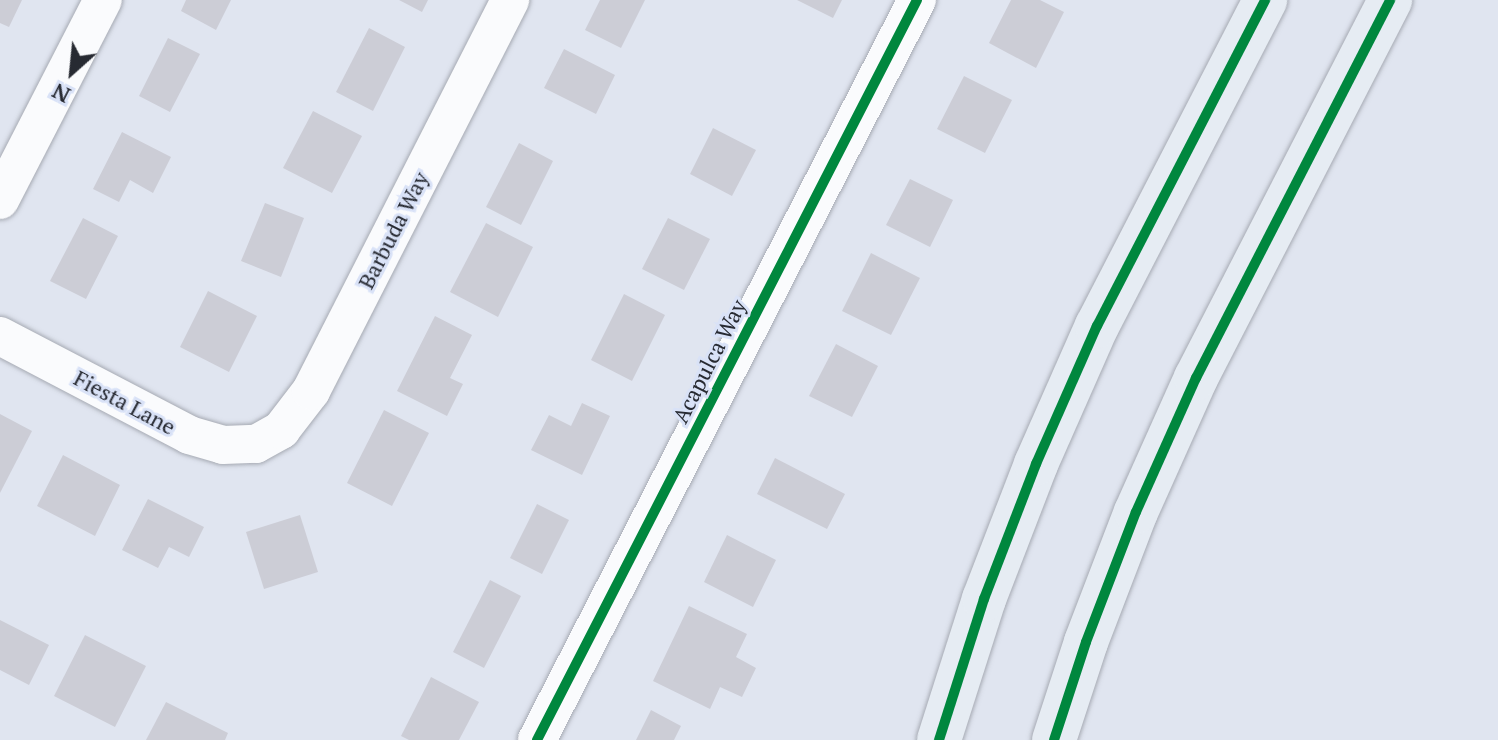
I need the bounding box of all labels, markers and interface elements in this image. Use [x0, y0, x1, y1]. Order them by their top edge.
north arrow [32, 32, 112, 112]
text: N [47, 77, 75, 111]
street label: Barbuda Way [352, 167, 434, 293]
street label: Acapulca Way [667, 295, 751, 427]
street label: Fiesta Lane [70, 364, 180, 440]

